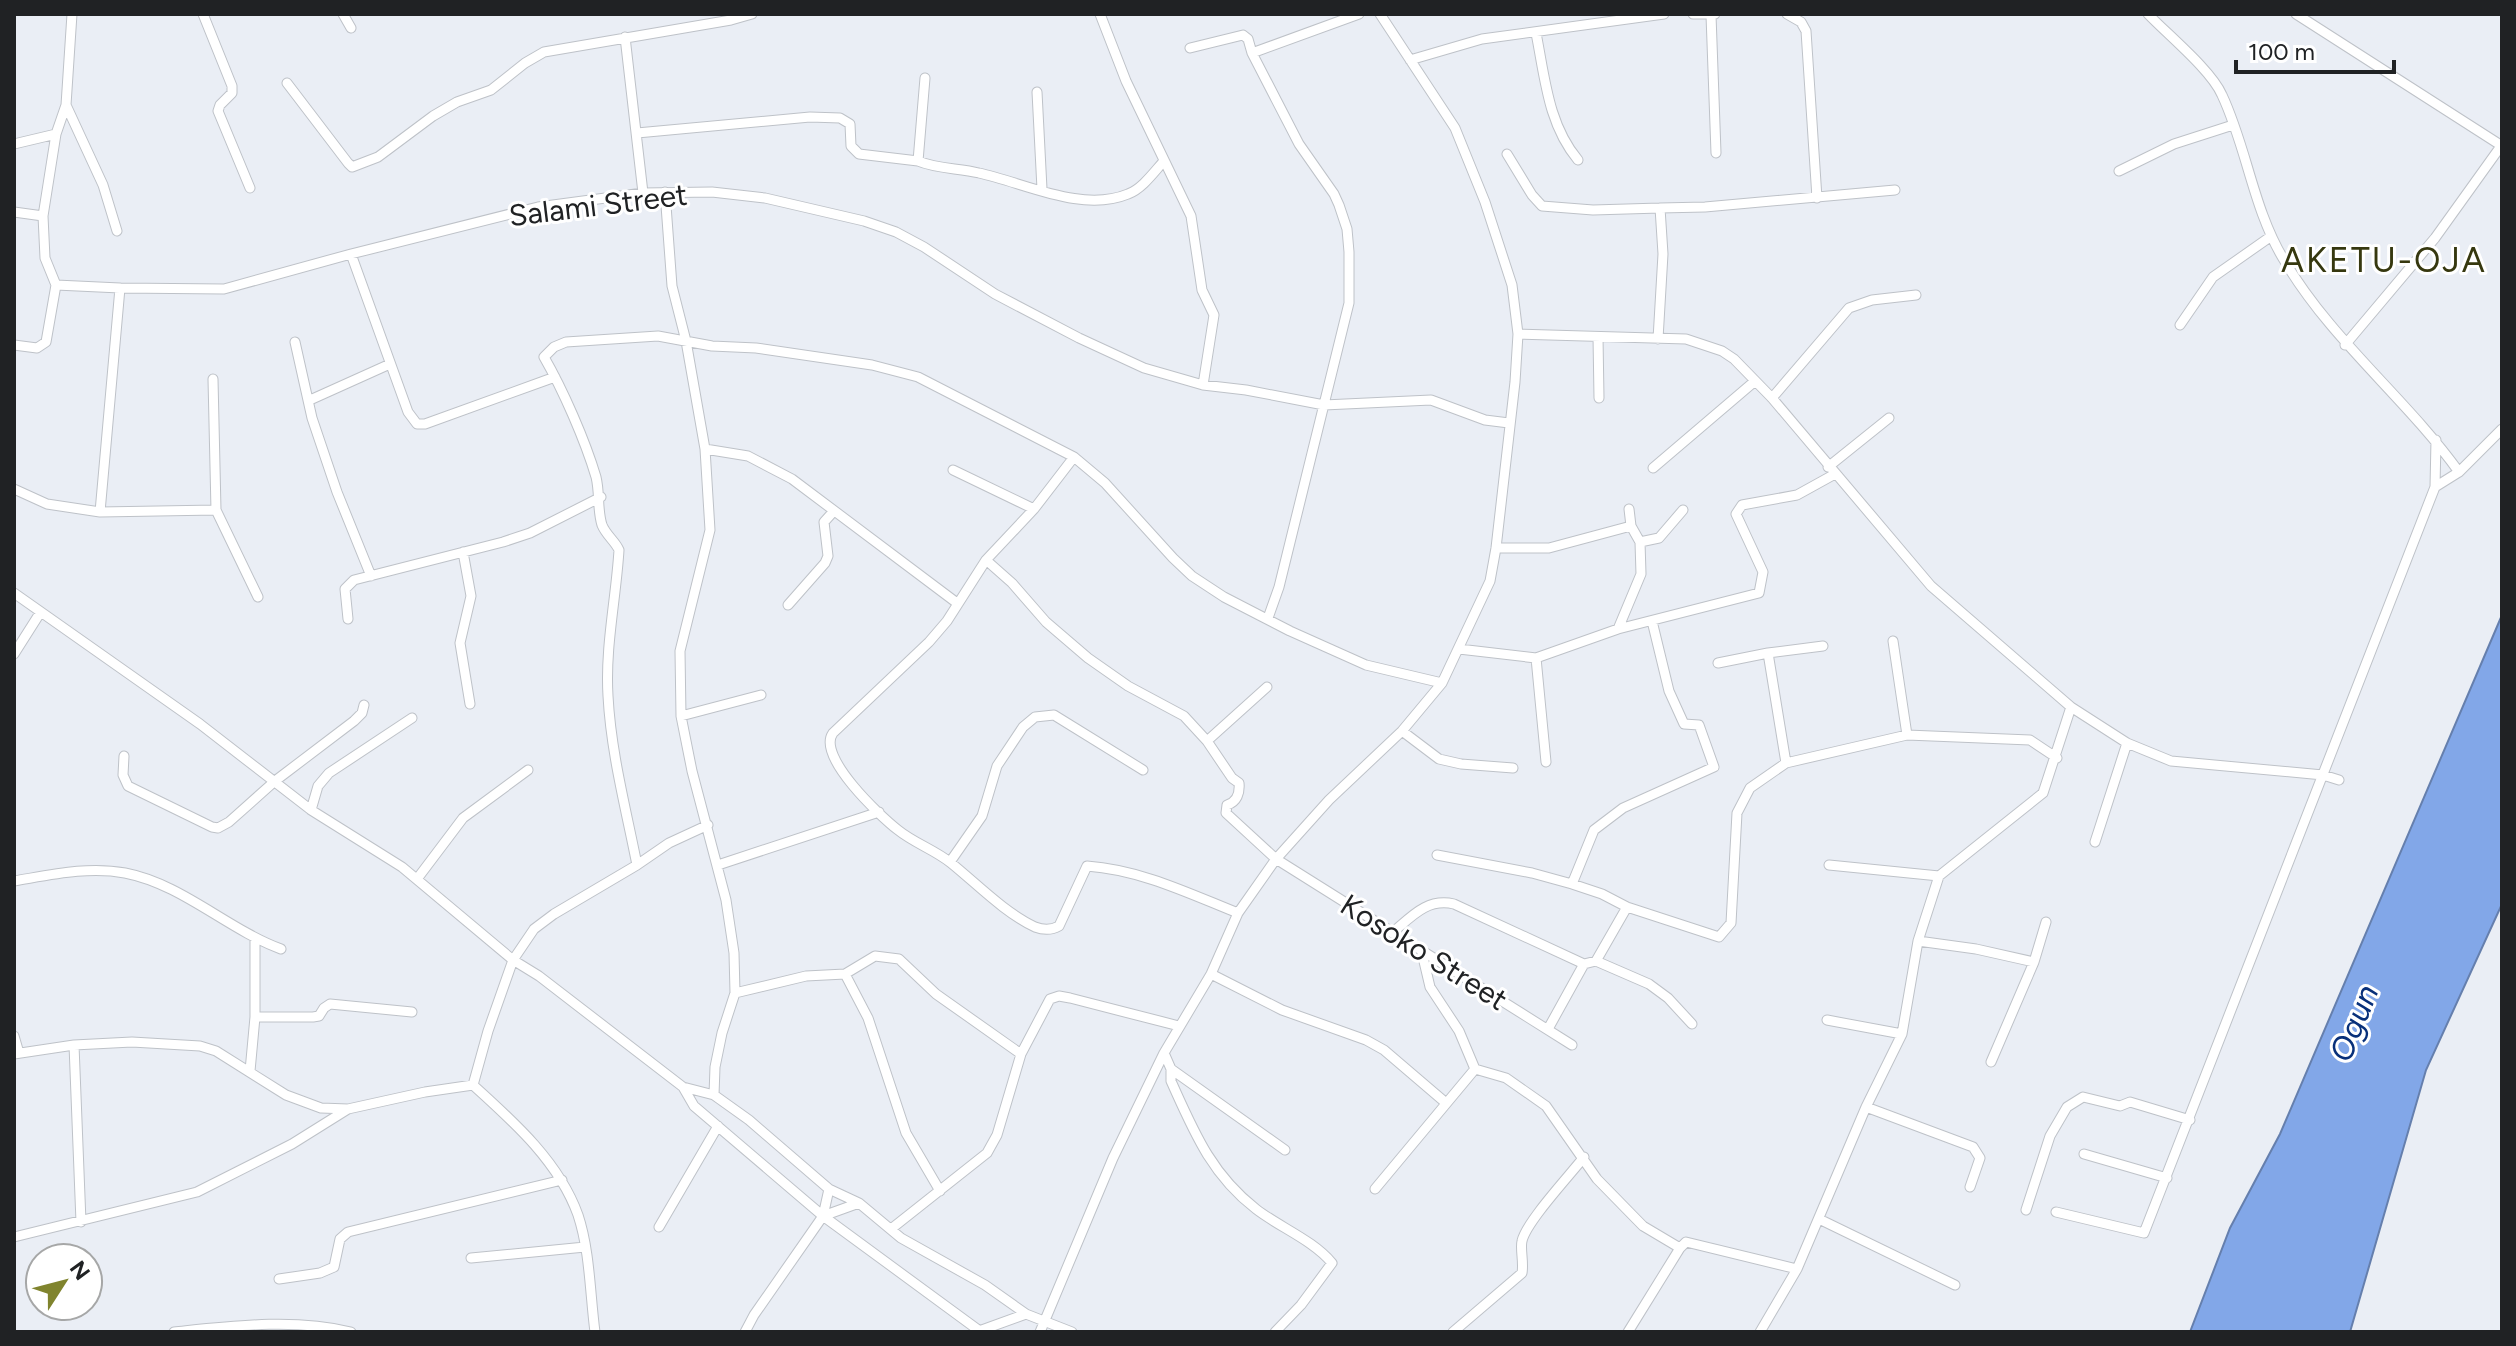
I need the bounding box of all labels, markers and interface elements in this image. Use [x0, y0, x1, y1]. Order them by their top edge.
scale bar [2236, 24, 2394, 74]
text: 100 m [2248, 37, 2315, 66]
street label: Salami Street [507, 176, 689, 234]
district label: AKETU-OJA [2281, 240, 2487, 281]
street label: Kosoko Street [1334, 886, 1514, 1018]
water label: Ogun [2322, 979, 2386, 1067]
north arrow [24, 1242, 104, 1322]
text: N [64, 1256, 96, 1285]

